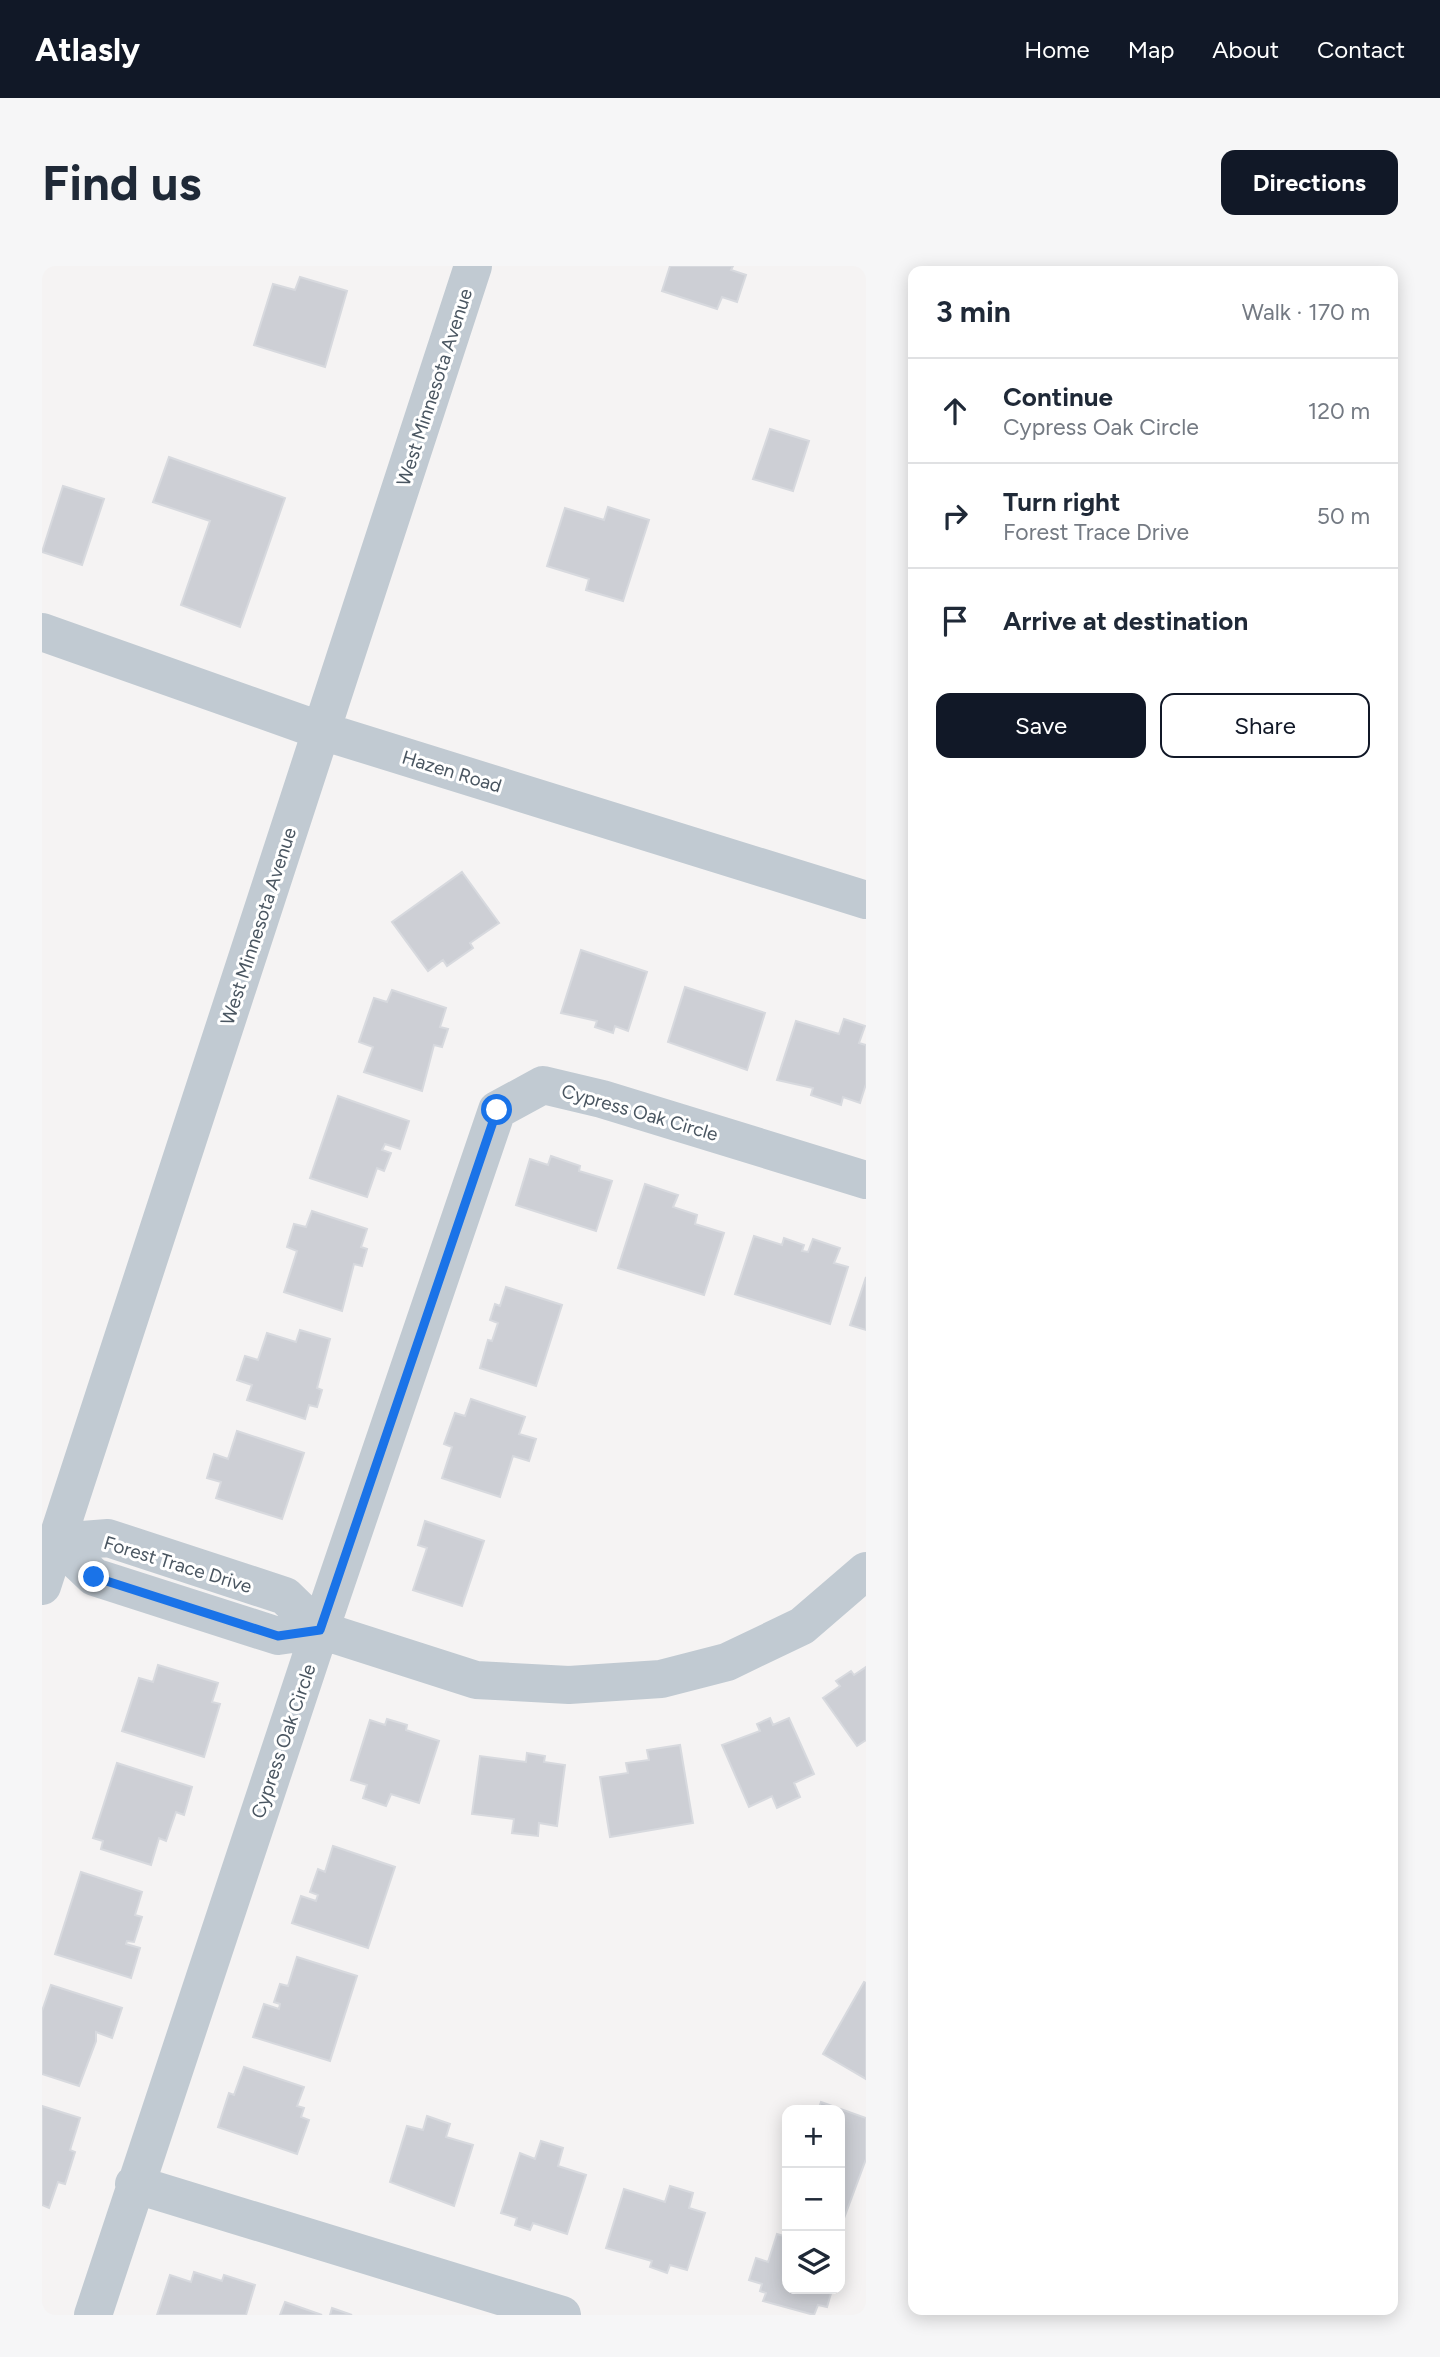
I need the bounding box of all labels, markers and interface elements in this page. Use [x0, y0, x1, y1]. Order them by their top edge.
text: Atlasly [35, 30, 140, 69]
text: Home [1024, 35, 1090, 64]
text: Map [1128, 35, 1174, 64]
text: About [1212, 35, 1279, 64]
text: Contact [1317, 35, 1405, 64]
button: Directions [1221, 150, 1398, 215]
text: Find us [42, 153, 201, 212]
street label: West Minnesota Avenue [392, 286, 477, 489]
text: 3 min [936, 293, 1011, 330]
text: Walk · 170 m [1242, 298, 1370, 326]
text: Continue [1003, 381, 1113, 413]
icon: ahead [936, 392, 974, 430]
text: 120 m [1308, 397, 1370, 425]
text: Cypress Oak Circle [1003, 413, 1199, 441]
text: Turn right [1003, 486, 1120, 518]
icon: right [936, 497, 974, 535]
text: 50 m [1317, 502, 1370, 530]
text: Forest Trace Drive [1003, 518, 1189, 546]
icon: arrive [936, 602, 974, 640]
text: Arrive at destination [1003, 605, 1248, 637]
button: Save [936, 693, 1146, 758]
button: Share [1160, 693, 1370, 758]
street label: Hazen Road [399, 745, 504, 797]
street label: West Minnesota Avenue [216, 825, 301, 1028]
street label: Cypress Oak Circle [559, 1079, 721, 1146]
route start [481, 1094, 512, 1125]
street label: Forest Trace Drive [101, 1531, 255, 1598]
route end [78, 1561, 109, 1592]
street label: Cypress Oak Circle [246, 1661, 321, 1821]
map controls [782, 2105, 845, 2294]
button: + [782, 2105, 845, 2168]
button: − [782, 2168, 845, 2231]
button: layers [782, 2231, 845, 2294]

